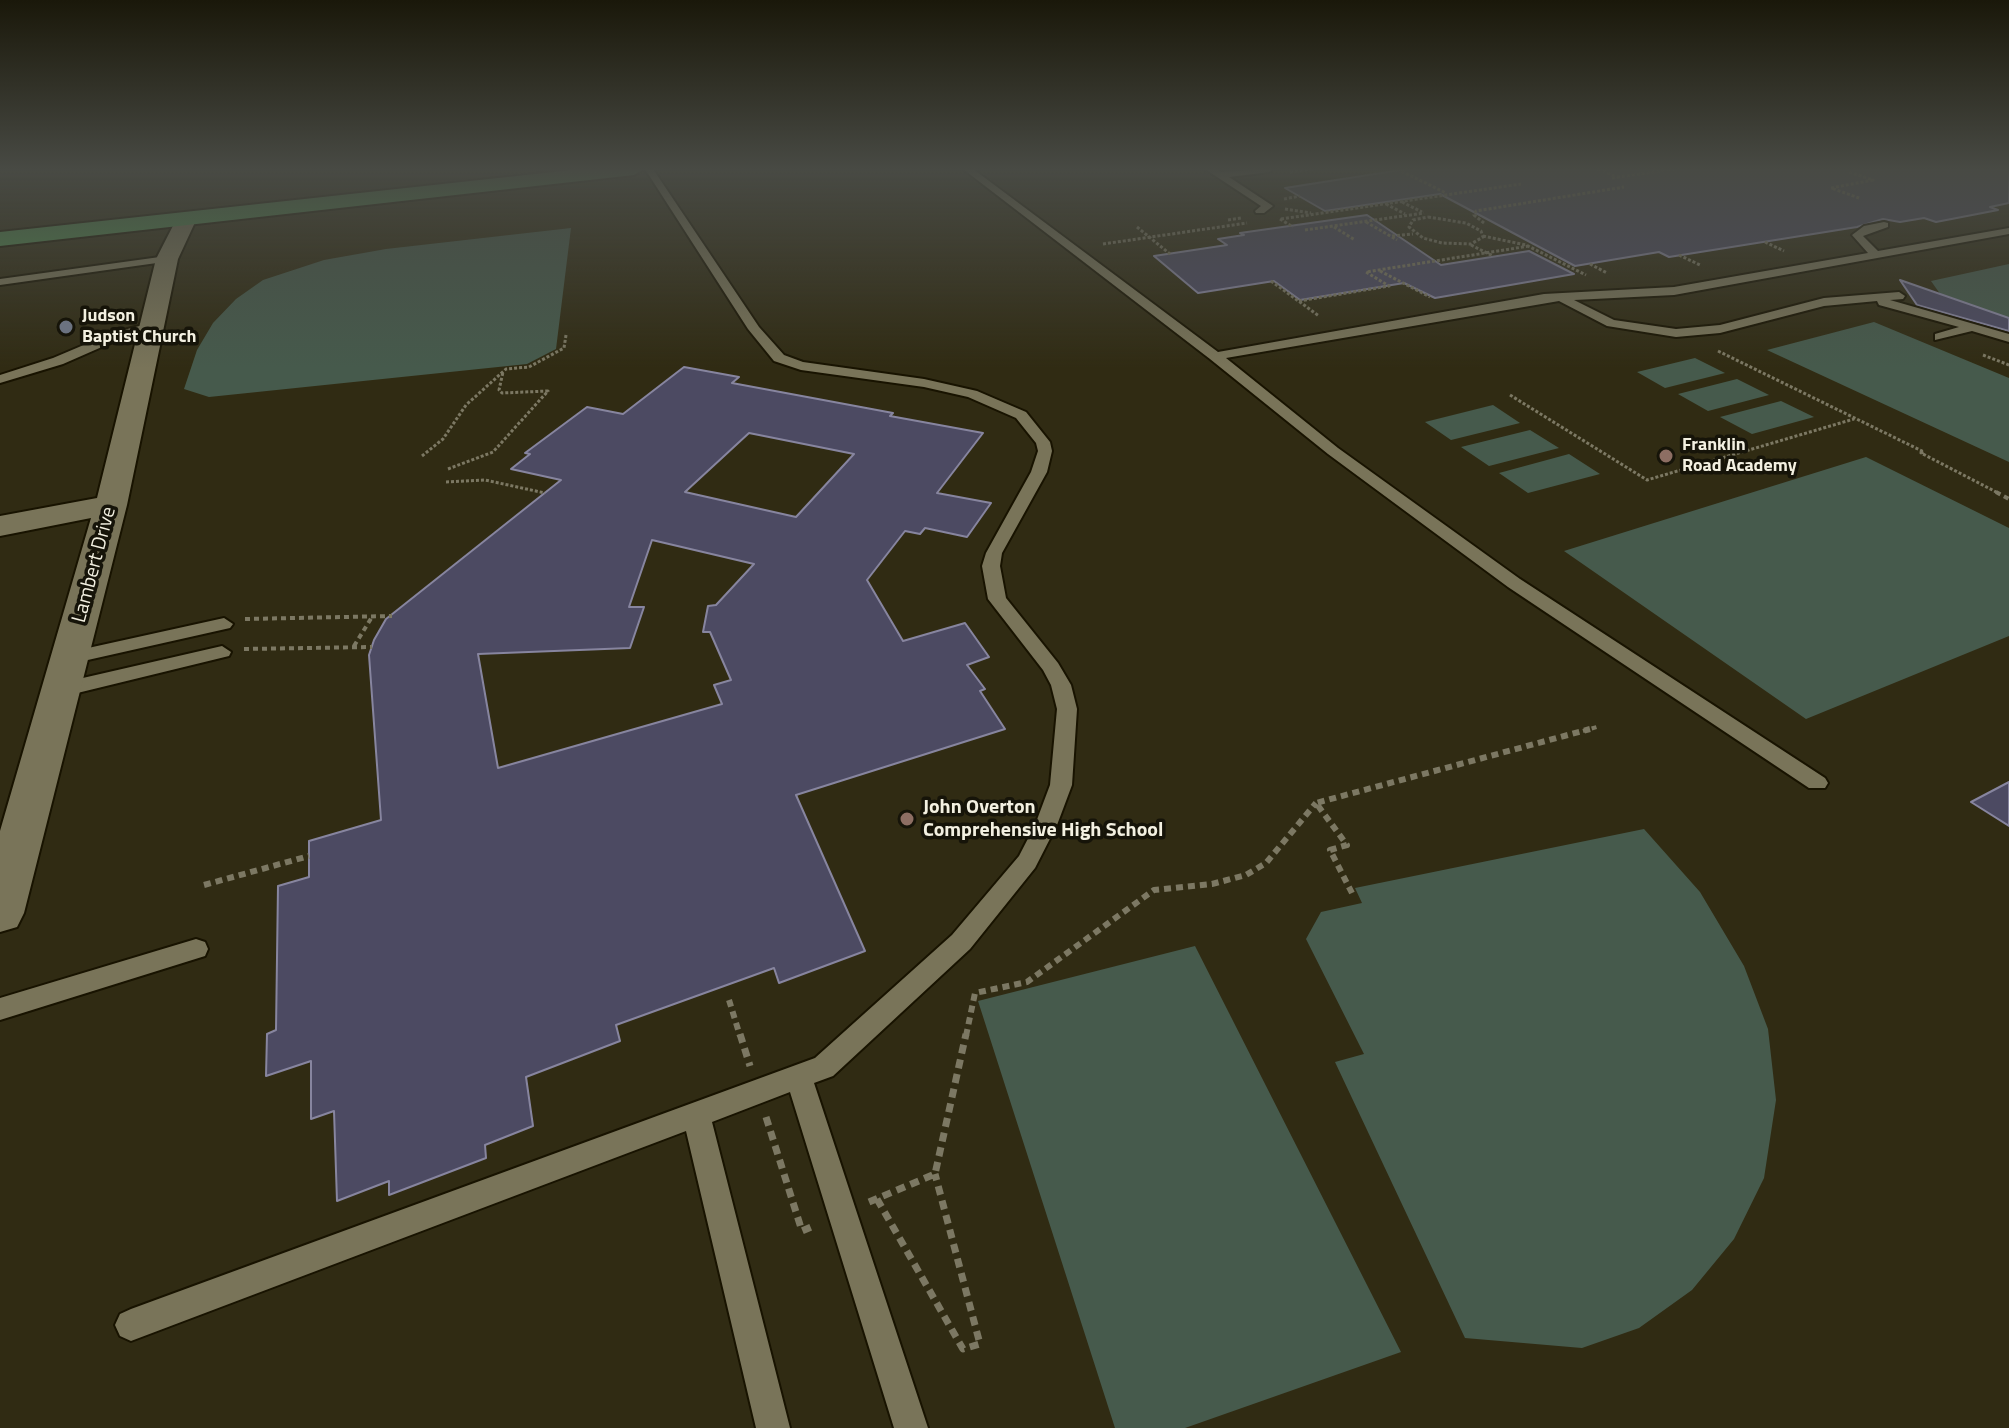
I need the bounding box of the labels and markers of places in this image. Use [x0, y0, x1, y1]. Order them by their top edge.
place label: Judson Baptist Church [82, 306, 197, 348]
marker: Judson Baptist Church [57, 318, 75, 336]
place label: Franklin Road Academy [1682, 435, 1797, 478]
marker: Franklin Road Academy [1657, 447, 1675, 465]
place label: John Overton Comprehensive High School [923, 796, 1163, 843]
marker: John Overton Comprehensive High School [898, 810, 916, 828]

